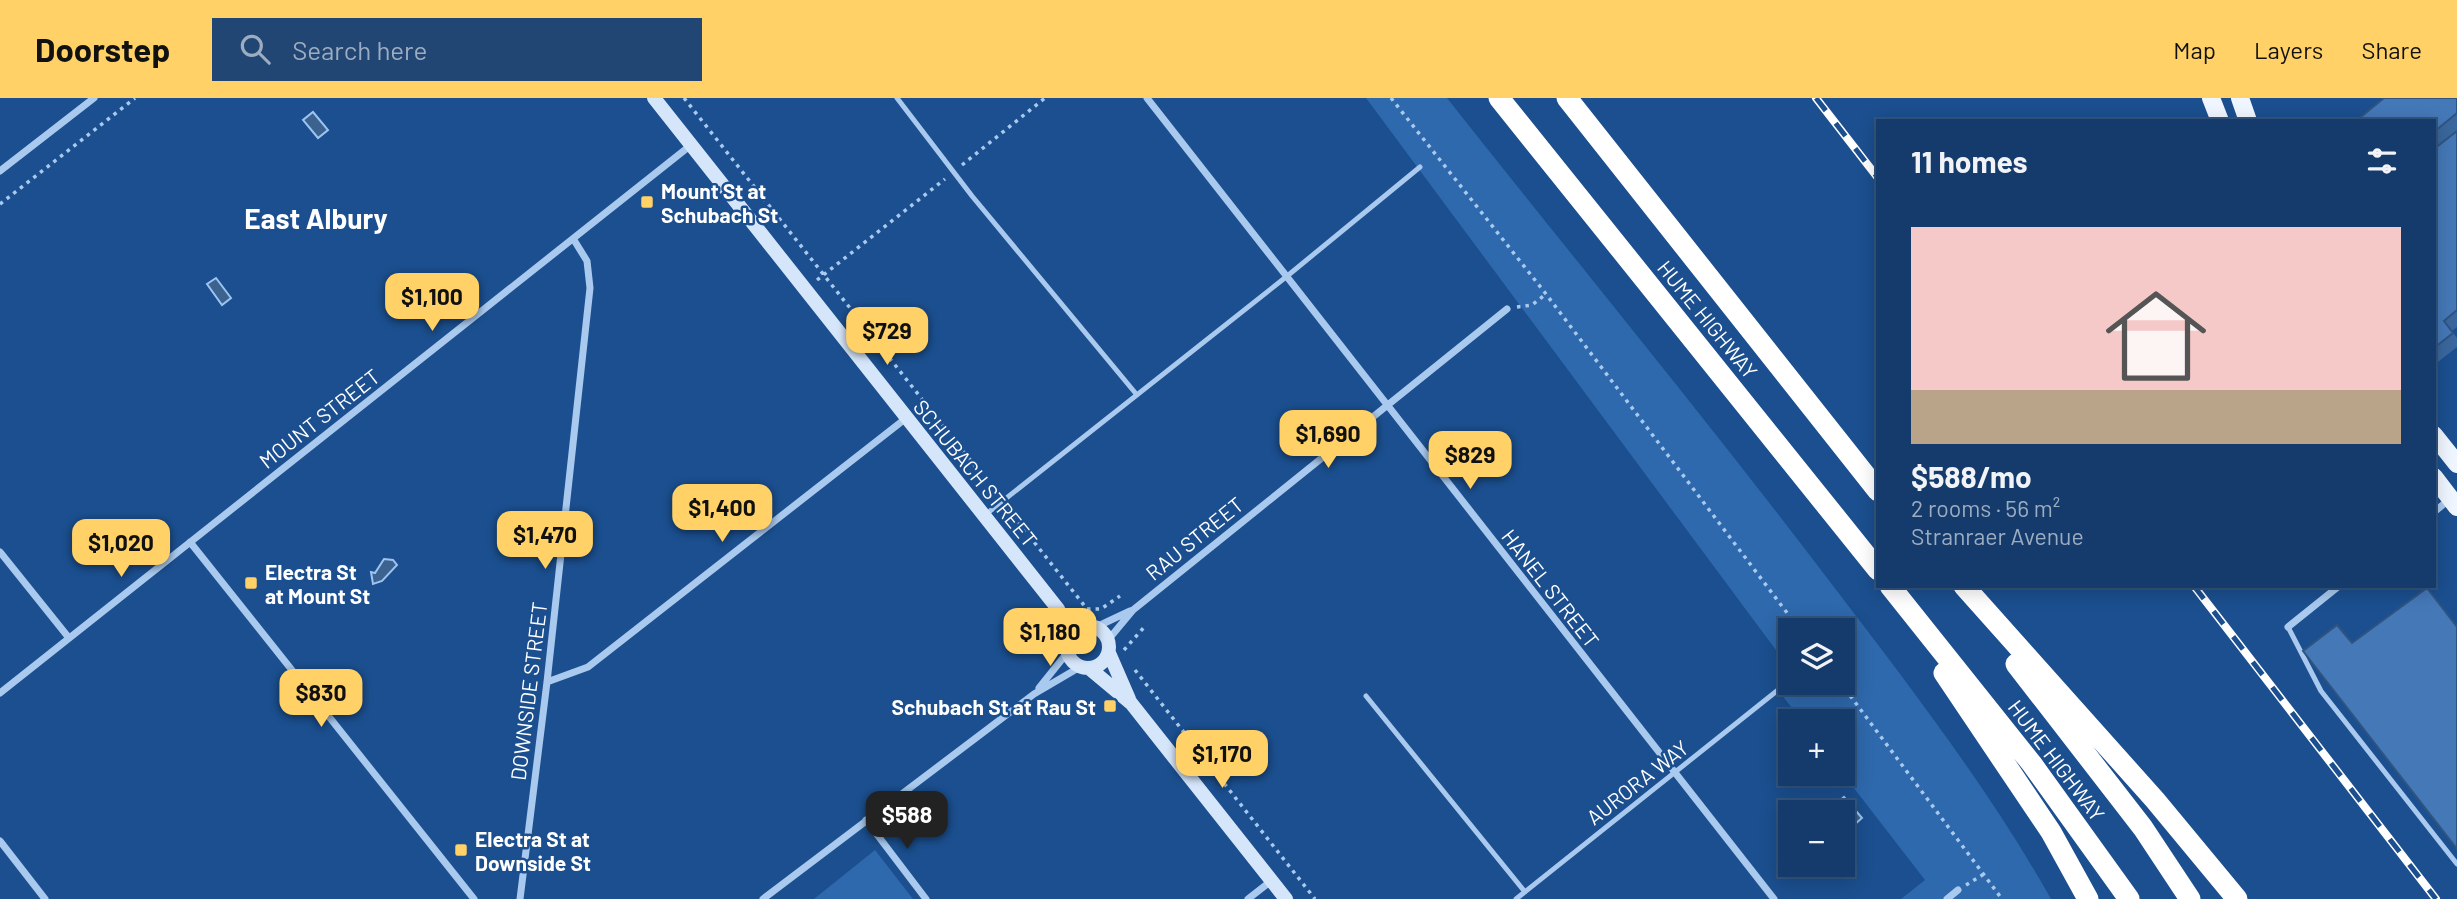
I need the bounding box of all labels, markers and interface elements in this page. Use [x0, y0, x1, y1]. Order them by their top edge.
search box [212, 18, 702, 81]
text: Doorstep [35, 29, 170, 69]
icon: search [236, 30, 274, 68]
text: Search here [292, 34, 427, 65]
text: Map [2173, 35, 2216, 64]
text: Layers [2254, 35, 2323, 64]
text: Share [2361, 35, 2422, 64]
icon: filters [2363, 142, 2401, 180]
text: 11 homes [1911, 143, 2028, 179]
place label: Mount St at Schubach St [661, 178, 778, 227]
marker: Mount St at Schubach St [639, 194, 655, 210]
district label: East Albury [244, 201, 388, 235]
street label: HUME HIGHWAY [1653, 255, 1763, 383]
icon: home [2093, 273, 2219, 399]
pin: $1,100 [375, 274, 489, 333]
text: $1,100 [401, 282, 463, 310]
pin: $729 [846, 308, 928, 367]
text: $729 [862, 316, 912, 344]
street label: MOUNT STREET [254, 363, 384, 473]
street label: SCHUBACH STREET [909, 394, 1043, 552]
pin: $1,690 [1271, 410, 1385, 470]
text: $1,690 [1295, 419, 1361, 447]
pin: $829 [1429, 432, 1511, 491]
text: $829 [1445, 440, 1495, 468]
text: $588/mo [1911, 458, 2032, 494]
pin: $1,400 [665, 484, 779, 544]
street label: RAU STREET [1140, 491, 1248, 585]
text: $1,400 [688, 493, 756, 521]
text: 2 rooms · 56 m² [1911, 494, 2060, 522]
pin: $1,470 [488, 512, 602, 571]
pin: $1,020 [64, 519, 178, 579]
text: $1,470 [513, 520, 577, 548]
text: Stranraer Avenue [1911, 522, 2084, 550]
street label: HANEL STREET [1497, 524, 1605, 652]
text: $1,020 [88, 528, 154, 556]
place label: Electra St at Mount St [265, 559, 370, 608]
marker: Electra St at Mount St [243, 575, 259, 591]
street label: DOWNSIDE STREET [505, 600, 551, 782]
pin: $1,180 [993, 608, 1107, 668]
text: $1,180 [1019, 617, 1081, 645]
map controls [1778, 618, 1855, 877]
button: layers [1778, 618, 1855, 695]
pin: $830 [280, 670, 362, 729]
text: $830 [295, 678, 347, 706]
place label: Schubach St at Rau St [892, 694, 1096, 719]
street label: HUME HIGHWAY [2003, 695, 2111, 825]
marker: Schubach St at Rau St [1102, 698, 1118, 714]
button: + [1778, 709, 1855, 786]
pin: $1,170 [1165, 730, 1279, 790]
street label: AURORA WAY [1581, 734, 1693, 830]
text: $1,170 [1192, 739, 1252, 767]
pin: $588 [866, 792, 948, 851]
text: $588 [882, 800, 932, 828]
button: − [1778, 800, 1855, 877]
place label: Electra St at Downside St [475, 826, 591, 875]
marker: Electra St at Downside St [453, 842, 469, 858]

